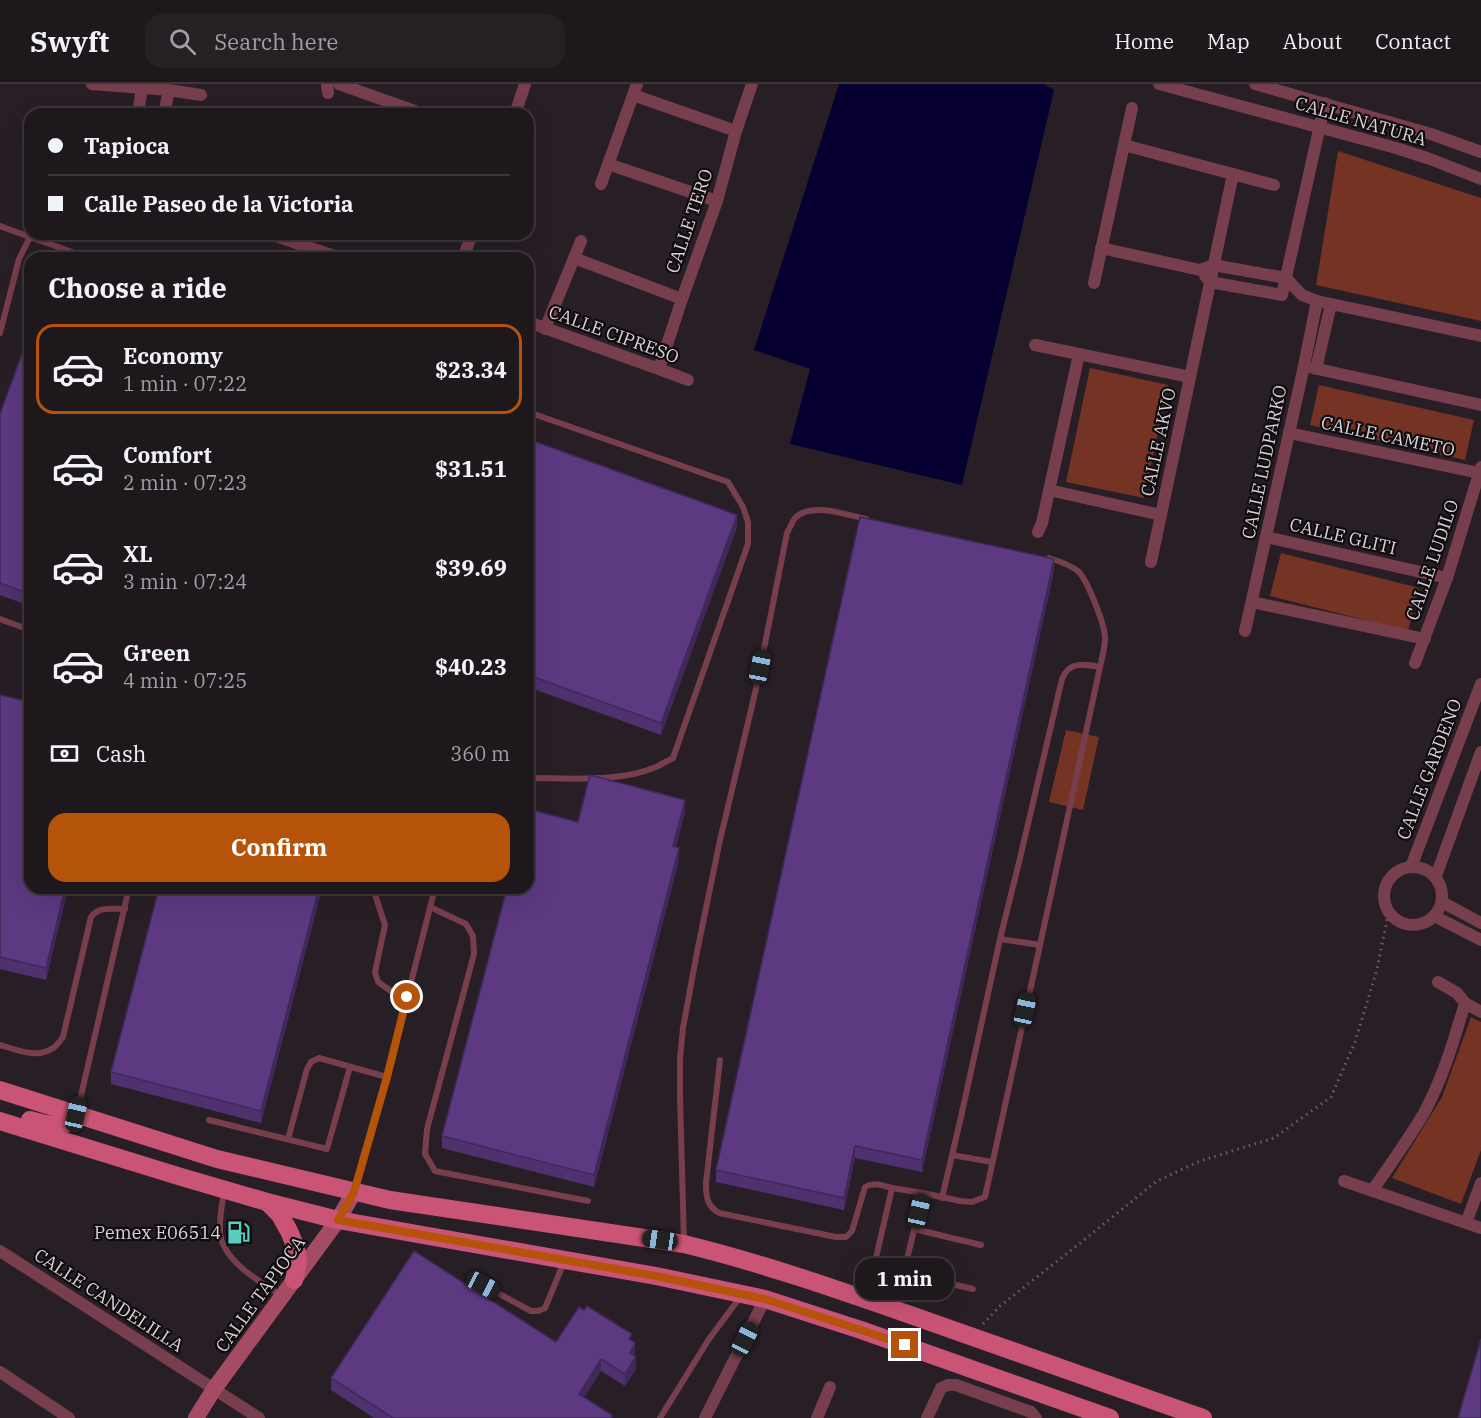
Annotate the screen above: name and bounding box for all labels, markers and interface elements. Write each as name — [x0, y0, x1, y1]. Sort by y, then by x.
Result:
search box — [145, 14, 565, 68]
text: Swyft — [30, 23, 109, 60]
icon: search — [166, 25, 199, 58]
text: Search here — [214, 27, 338, 56]
text: Home — [1114, 27, 1174, 55]
text: Map — [1207, 27, 1250, 55]
text: About — [1283, 27, 1342, 55]
text: Contact — [1375, 27, 1451, 55]
street label: CALLE NATURA — [1293, 91, 1430, 151]
text: Tapioca — [84, 131, 170, 160]
street label: CALLE TERO — [660, 166, 718, 276]
text: Calle Paseo de la Victoria — [84, 189, 354, 218]
text: Choose a ride — [48, 270, 227, 305]
street label: CALLE CIPRESO — [546, 300, 682, 368]
text: Economy — [123, 341, 223, 370]
icon: car — [51, 342, 105, 396]
text: $23.34 — [435, 355, 507, 384]
text: 1 min · 07:22 — [123, 370, 247, 397]
street label: CALLE LUDPARKO — [1236, 383, 1292, 541]
street label: CALLE AKVO — [1135, 386, 1181, 498]
street label: CALLE CAMETO — [1319, 411, 1457, 461]
text: Comfort — [123, 440, 212, 469]
icon: car — [51, 441, 105, 495]
text: $31.51 — [435, 454, 507, 483]
text: 2 min · 07:23 — [123, 469, 247, 496]
street label: CALLE LUDILO — [1401, 497, 1463, 623]
street label: CALLE GLITI — [1287, 513, 1399, 559]
text: XL — [123, 539, 153, 568]
icon: car — [51, 540, 105, 594]
text: $39.69 — [435, 553, 507, 582]
text: 3 min · 07:24 — [123, 568, 247, 595]
text: Green — [123, 638, 190, 667]
icon: car — [51, 639, 105, 693]
car — [748, 648, 772, 686]
text: $40.23 — [435, 652, 507, 681]
text: 4 min · 07:25 — [123, 667, 247, 694]
street label: CALLE GARDENO — [1392, 695, 1466, 843]
icon: cash — [48, 737, 81, 770]
text: Cash — [96, 739, 147, 768]
text: 360 m — [450, 740, 510, 767]
button: Confirm — [48, 813, 510, 882]
route start — [393, 983, 420, 1010]
car — [1012, 991, 1038, 1029]
car — [63, 1094, 89, 1134]
car — [906, 1191, 932, 1231]
fuel station icon: Pemex E06514 — [226, 1219, 252, 1245]
place label: Pemex E06514 — [94, 1221, 221, 1244]
car — [641, 1229, 679, 1251]
street label: CALLE TAPIOCA — [210, 1231, 310, 1357]
street label: CALLE CANDELILLA — [30, 1243, 189, 1357]
callout: 1 min — [856, 1258, 954, 1300]
text: 1 min — [877, 1265, 933, 1292]
car — [463, 1269, 503, 1301]
car — [729, 1319, 761, 1359]
route end — [891, 1331, 918, 1358]

